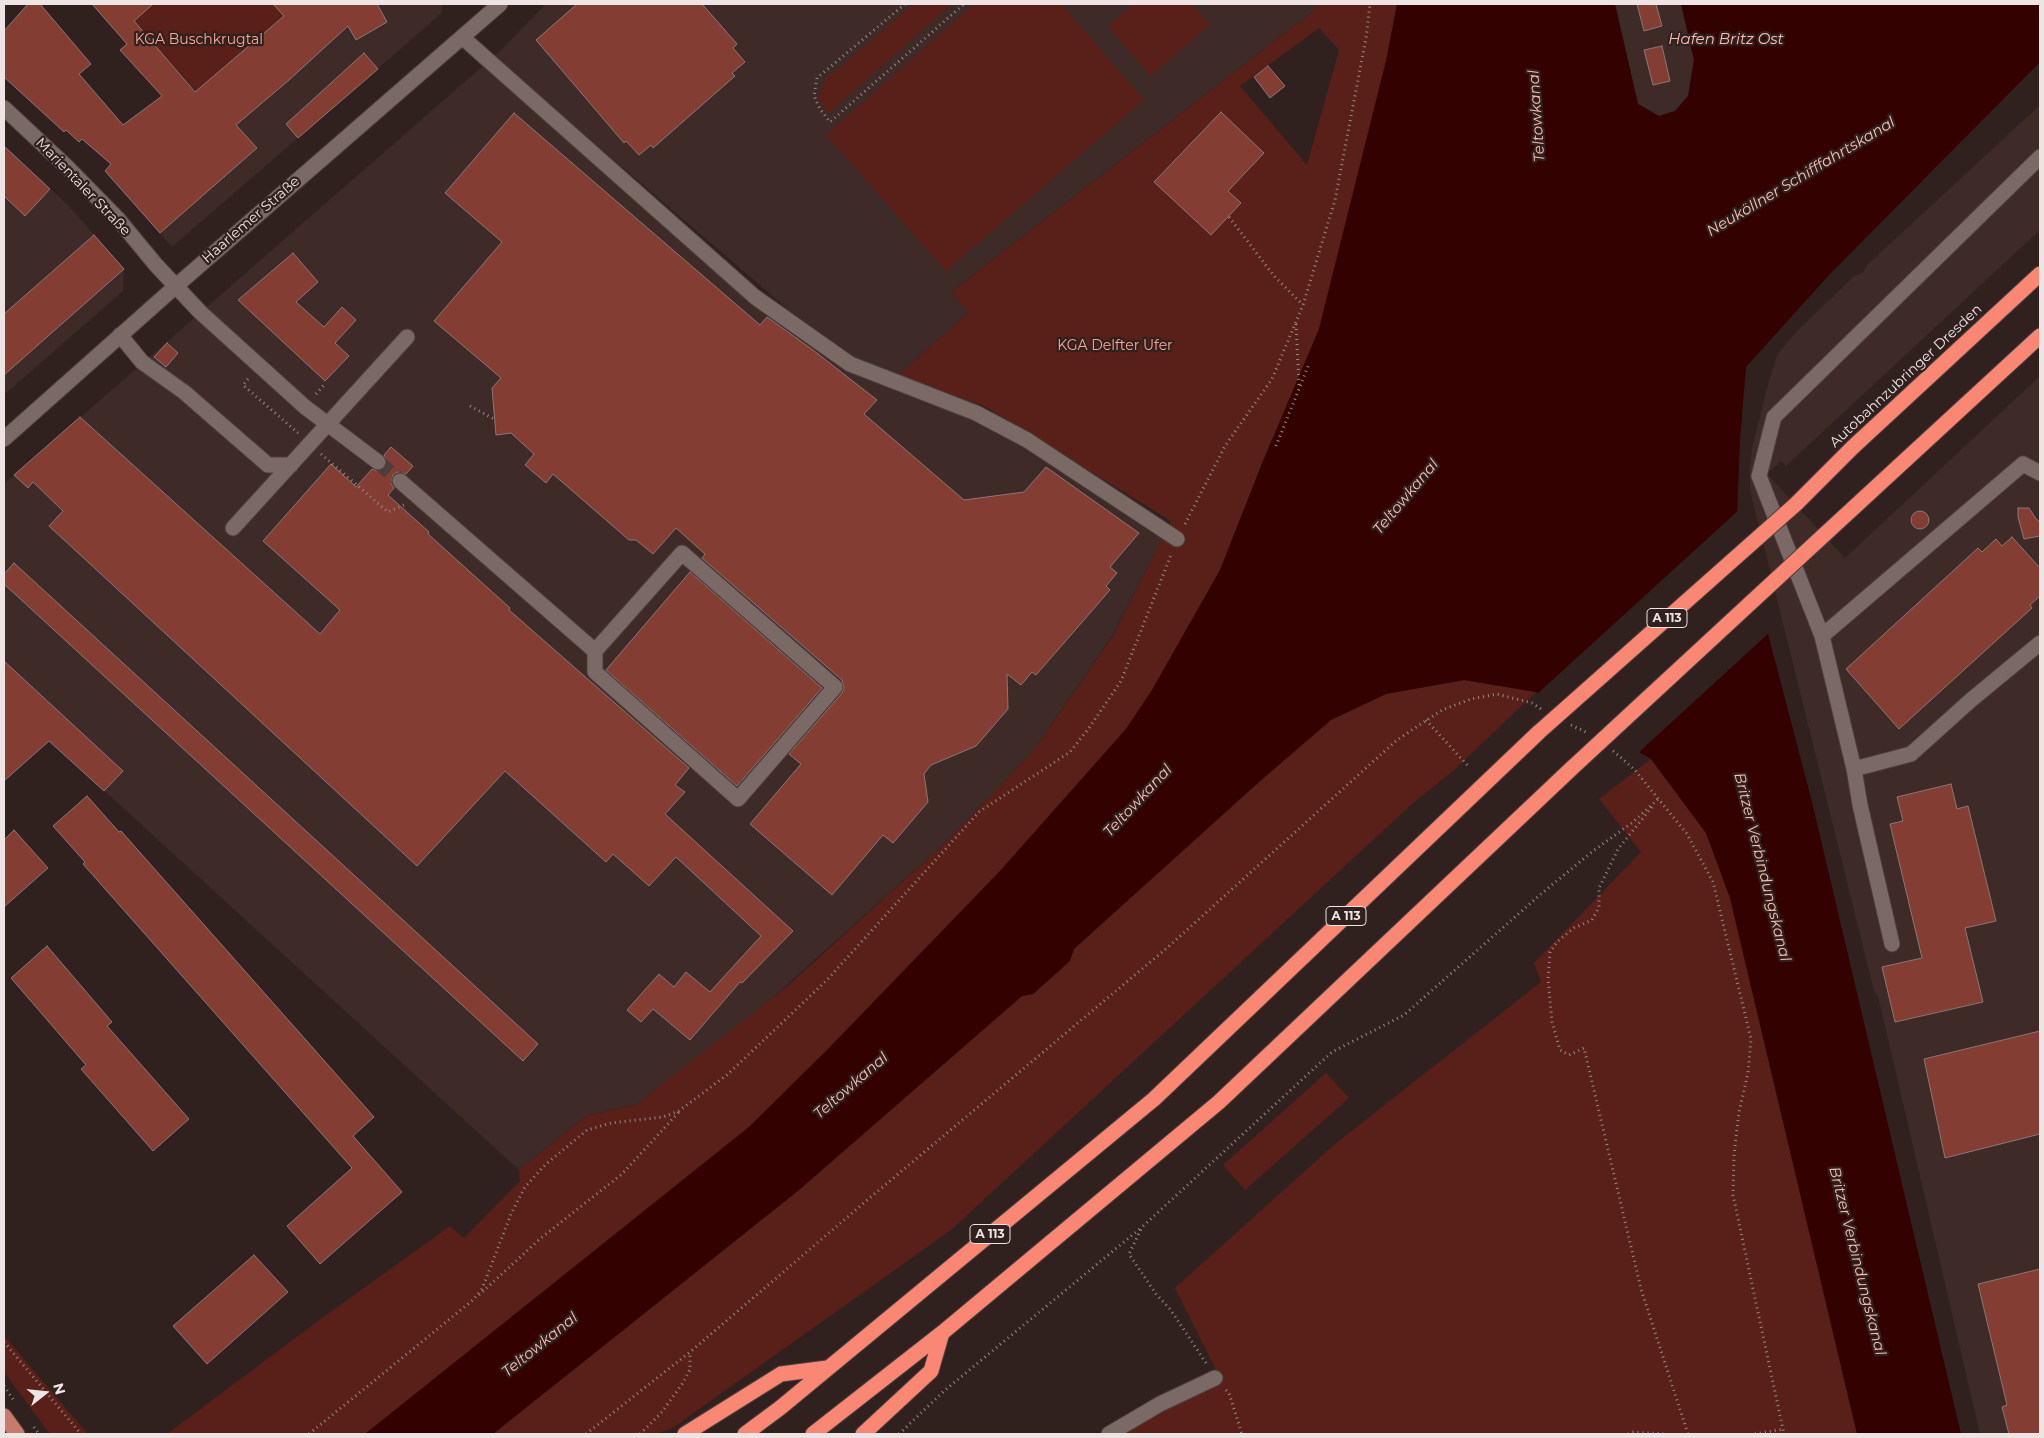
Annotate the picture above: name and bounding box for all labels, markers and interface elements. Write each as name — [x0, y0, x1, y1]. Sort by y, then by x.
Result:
water label: Hafen Britz Ost — [1668, 31, 1784, 49]
park label: KGA Buschkrugtal — [135, 32, 263, 48]
water label: Teltowkanal — [1525, 69, 1549, 163]
water label: Neuköllner Schifffahrtskanal — [1704, 114, 1898, 240]
street label: Marientaler Straße — [32, 135, 134, 239]
street label: Haarlemer Straße — [199, 173, 303, 267]
street label: Autobahnzubringer Dresden — [1826, 301, 1986, 451]
park label: KGA Delfter Ufer — [1057, 338, 1173, 354]
water label: Teltowkanal — [1369, 456, 1443, 538]
road number: A 113 — [1647, 608, 1687, 628]
water label: Teltowkanal — [1100, 761, 1176, 841]
water label: Britzer Verbindungskanal — [1730, 771, 1794, 963]
road number: A 113 — [1326, 906, 1366, 926]
water label: Teltowkanal — [810, 1049, 892, 1123]
water label: Britzer Verbindungskanal — [1825, 1165, 1889, 1357]
road number: A 113 — [970, 1224, 1010, 1244]
water label: Teltowkanal — [499, 1309, 581, 1381]
north arrow — [20, 1368, 70, 1418]
text: N — [49, 1381, 70, 1397]

